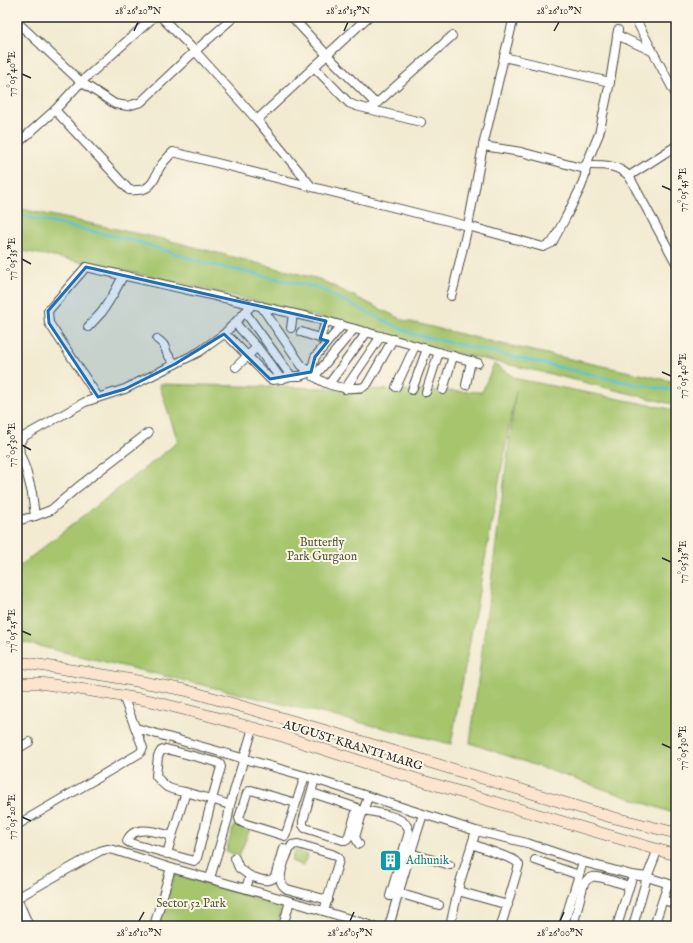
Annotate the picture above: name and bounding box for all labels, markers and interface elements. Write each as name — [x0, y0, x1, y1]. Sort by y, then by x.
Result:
text: 28°26'20"N — [115, 5, 162, 18]
text: 28°26'15"N — [326, 5, 371, 18]
text: 28°26'10"N — [536, 5, 582, 18]
text: 77°05'40"E — [6, 51, 19, 97]
text: 77°05'45"E — [677, 168, 690, 212]
text: 77°05'35"E — [6, 237, 19, 281]
text: 77°05'40"E — [677, 353, 690, 399]
text: 77°05'30"E — [6, 423, 19, 467]
park label: Butterfly Park Gurgaon — [287, 535, 358, 564]
text: 77°05'35"E — [677, 540, 690, 584]
text: 77°05'25"E — [6, 609, 19, 653]
street label: AUGUST KRANTI MARG — [280, 717, 425, 774]
text: 77°05'30"E — [677, 726, 690, 770]
text: 77°05'20"E — [6, 794, 19, 840]
building icon: Adhunik — [377, 847, 403, 873]
place label: Adhunik — [405, 853, 450, 868]
park label: Sector 52 Park — [156, 896, 226, 911]
text: 28°26'10"N — [116, 927, 162, 940]
text: 28°26'05"N — [327, 927, 373, 940]
text: 28°26'00"N — [537, 927, 584, 940]

